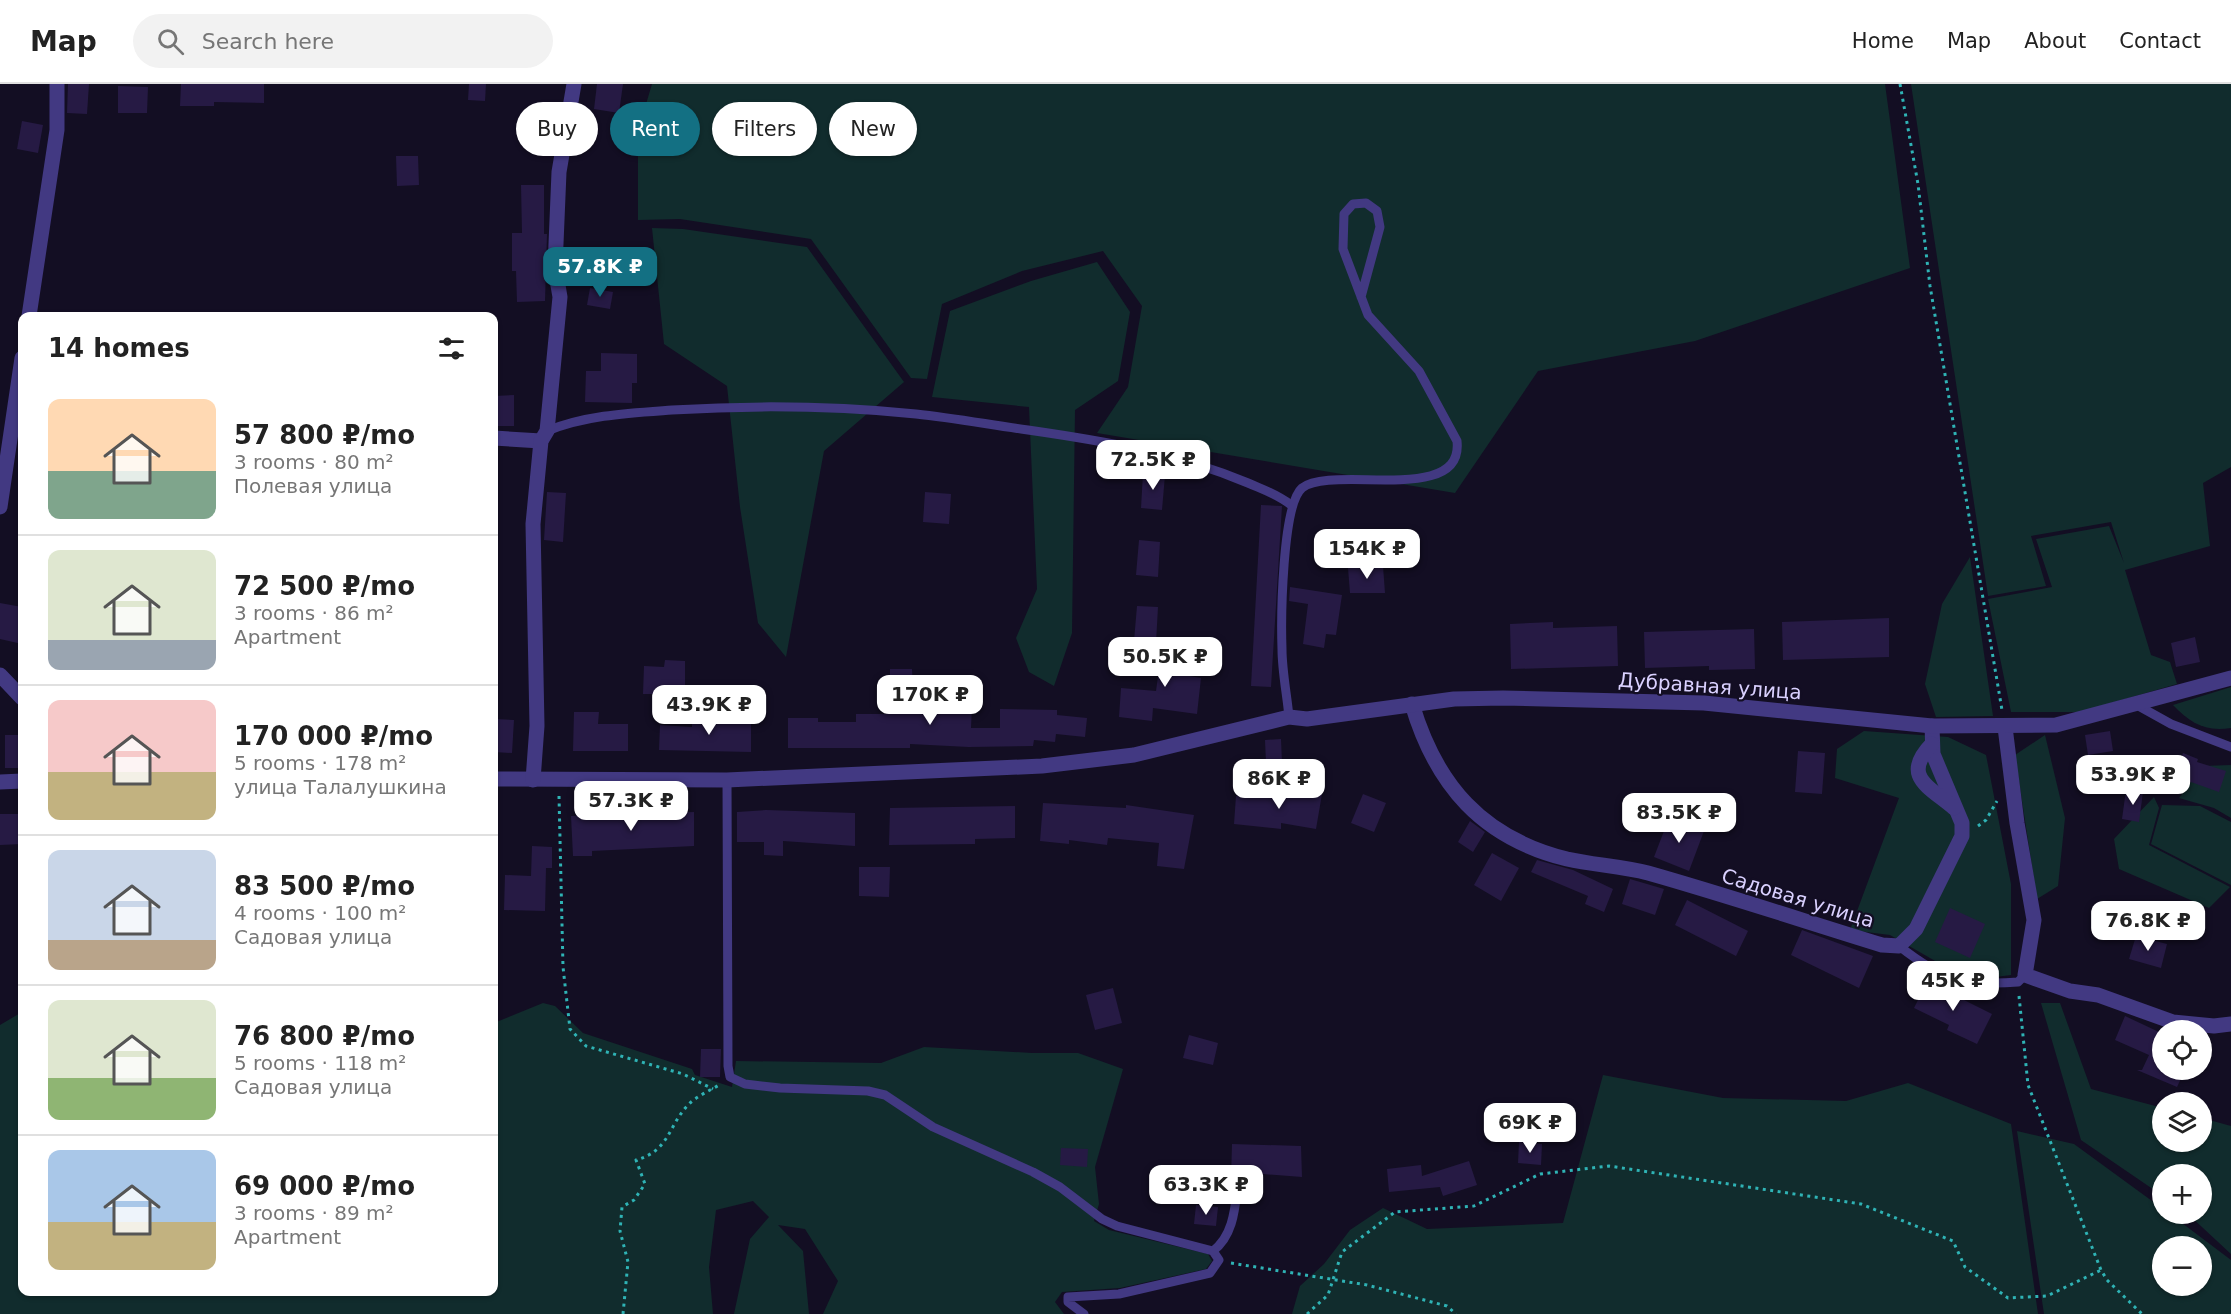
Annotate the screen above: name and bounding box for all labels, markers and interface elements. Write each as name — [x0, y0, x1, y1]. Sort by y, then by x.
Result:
search box — [133, 14, 553, 68]
text: Map — [30, 25, 97, 58]
icon: search — [154, 25, 187, 58]
text: Search here — [202, 29, 334, 54]
text: Home — [1852, 29, 1914, 53]
text: Map — [1947, 29, 1991, 53]
text: About — [2024, 29, 2086, 53]
text: Contact — [2119, 29, 2201, 53]
chip: Buy — [516, 102, 598, 156]
chip: Rent — [610, 102, 700, 156]
chip: Filters — [712, 102, 817, 156]
chip: New — [829, 102, 917, 156]
pin: 57.8K ₽ — [545, 247, 655, 298]
text: 57.8K ₽ — [557, 254, 643, 278]
icon: filters — [435, 332, 468, 365]
text: 14 homes — [48, 333, 190, 363]
text: 57 800 ₽/mo — [234, 420, 415, 450]
icon: home — [96, 423, 168, 495]
pin: 72.5K ₽ — [1098, 440, 1208, 491]
text: 72.5K ₽ — [1110, 447, 1196, 471]
text: 3 rooms · 80 m² — [234, 450, 394, 474]
text: Полевая улица — [234, 474, 392, 498]
pin: 154K ₽ — [1318, 529, 1416, 580]
text: 154K ₽ — [1328, 536, 1406, 560]
text: 72 500 ₽/mo — [234, 571, 415, 601]
icon: home — [96, 574, 168, 646]
text: 3 rooms · 86 m² — [234, 601, 394, 625]
text: Apartment — [234, 625, 341, 649]
pin: 50.5K ₽ — [1110, 637, 1220, 688]
text: 50.5K ₽ — [1122, 644, 1208, 668]
street label: Дубравная улица — [1618, 668, 1802, 704]
pin: 170K ₽ — [881, 675, 979, 726]
text: 170K ₽ — [891, 682, 969, 706]
pin: 43.9K ₽ — [654, 685, 764, 736]
text: 43.9K ₽ — [666, 692, 752, 716]
text: 170 000 ₽/mo — [234, 721, 433, 751]
icon: home — [96, 724, 168, 796]
text: 5 rooms · 178 m² — [234, 751, 406, 775]
pin: 53.9K ₽ — [2078, 755, 2188, 806]
pin: 86K ₽ — [1237, 759, 1321, 810]
text: 53.9K ₽ — [2090, 762, 2176, 786]
text: 86K ₽ — [1247, 766, 1311, 790]
text: улица Талалушкина — [234, 775, 447, 799]
pin: 57.3K ₽ — [576, 781, 686, 832]
text: 57.3K ₽ — [588, 788, 674, 812]
pin: 83.5K ₽ — [1624, 793, 1734, 844]
text: 83.5K ₽ — [1636, 800, 1722, 824]
street label: Садовая улица — [1719, 863, 1877, 933]
text: 83 500 ₽/mo — [234, 871, 415, 901]
icon: home — [96, 874, 168, 946]
text: 4 rooms · 100 m² — [234, 901, 406, 925]
pin: 76.8K ₽ — [2093, 901, 2203, 952]
text: 76.8K ₽ — [2105, 908, 2191, 932]
text: Садовая улица — [234, 925, 392, 949]
pin: 45K ₽ — [1911, 961, 1995, 1012]
text: 45K ₽ — [1921, 968, 1985, 992]
map controls — [2152, 1020, 2212, 1296]
button: locate — [2152, 1020, 2212, 1080]
text: 76 800 ₽/mo — [234, 1021, 415, 1051]
icon: home — [96, 1024, 168, 1096]
text: 5 rooms · 118 m² — [234, 1051, 406, 1075]
text: Садовая улица — [234, 1075, 392, 1099]
button: layers — [2152, 1092, 2212, 1152]
pin: 69K ₽ — [1488, 1103, 1572, 1154]
text: 69K ₽ — [1498, 1110, 1562, 1134]
button: + — [2152, 1164, 2212, 1224]
pin: 63.3K ₽ — [1151, 1165, 1261, 1216]
text: 69 000 ₽/mo — [234, 1171, 415, 1201]
text: 63.3K ₽ — [1163, 1172, 1249, 1196]
icon: home — [96, 1174, 168, 1246]
text: 3 rooms · 89 m² — [234, 1201, 394, 1225]
text: Apartment — [234, 1225, 341, 1249]
button: − — [2152, 1236, 2212, 1296]

